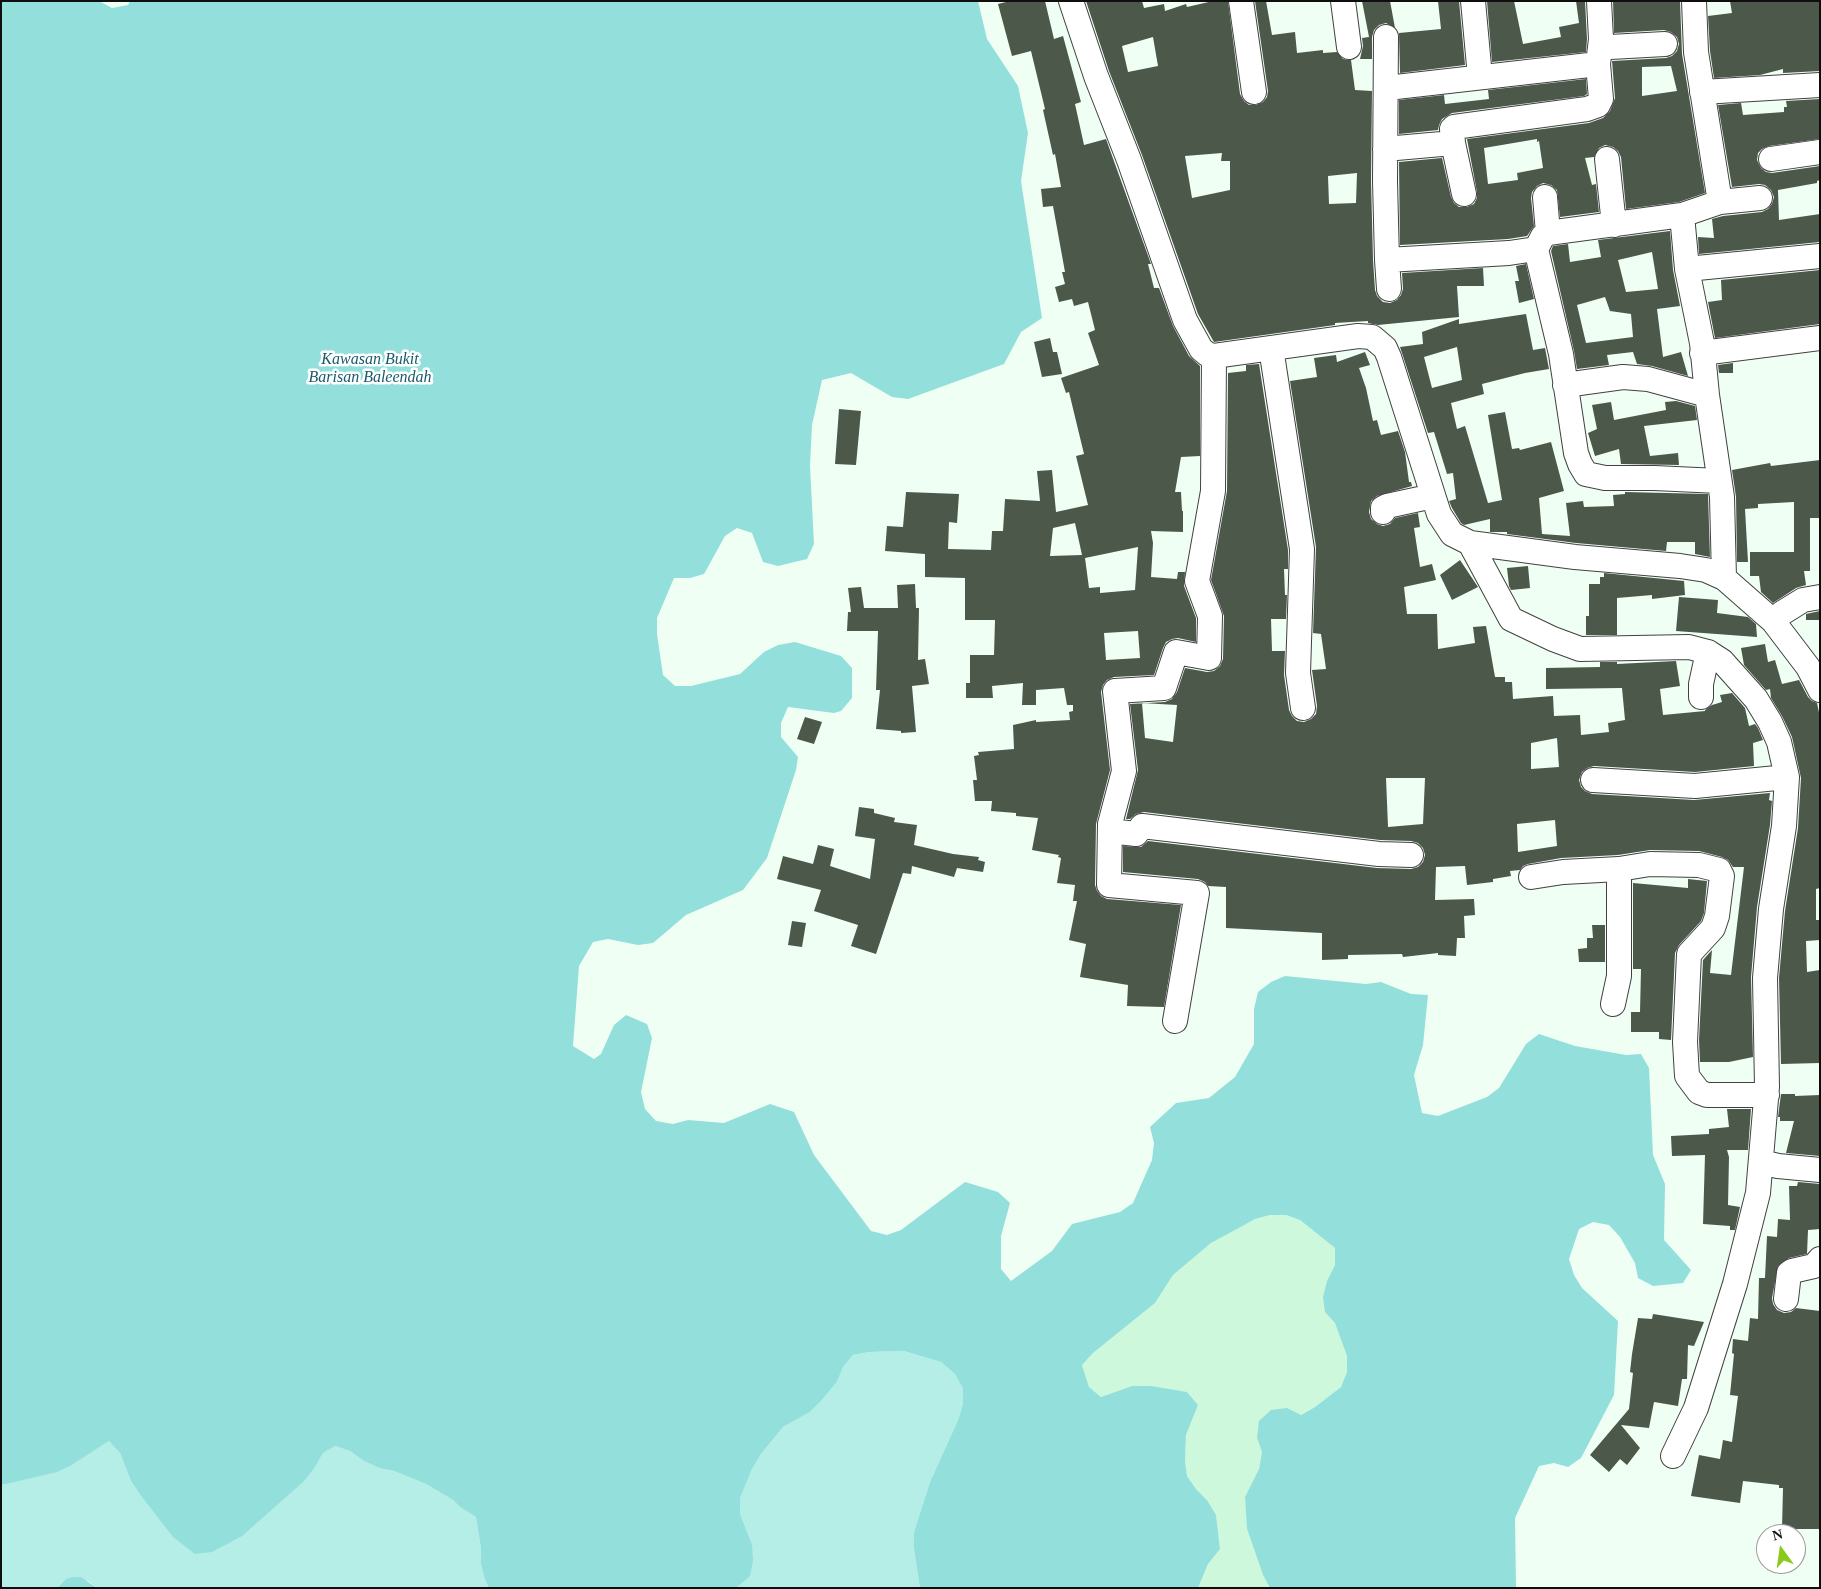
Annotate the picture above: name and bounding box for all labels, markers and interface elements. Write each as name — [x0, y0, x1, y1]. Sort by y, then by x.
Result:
park label: Kawasan Bukit Barisan Baleendah — [308, 350, 432, 388]
north arrow — [1756, 1524, 1806, 1574]
text: N — [1771, 1526, 1784, 1543]

